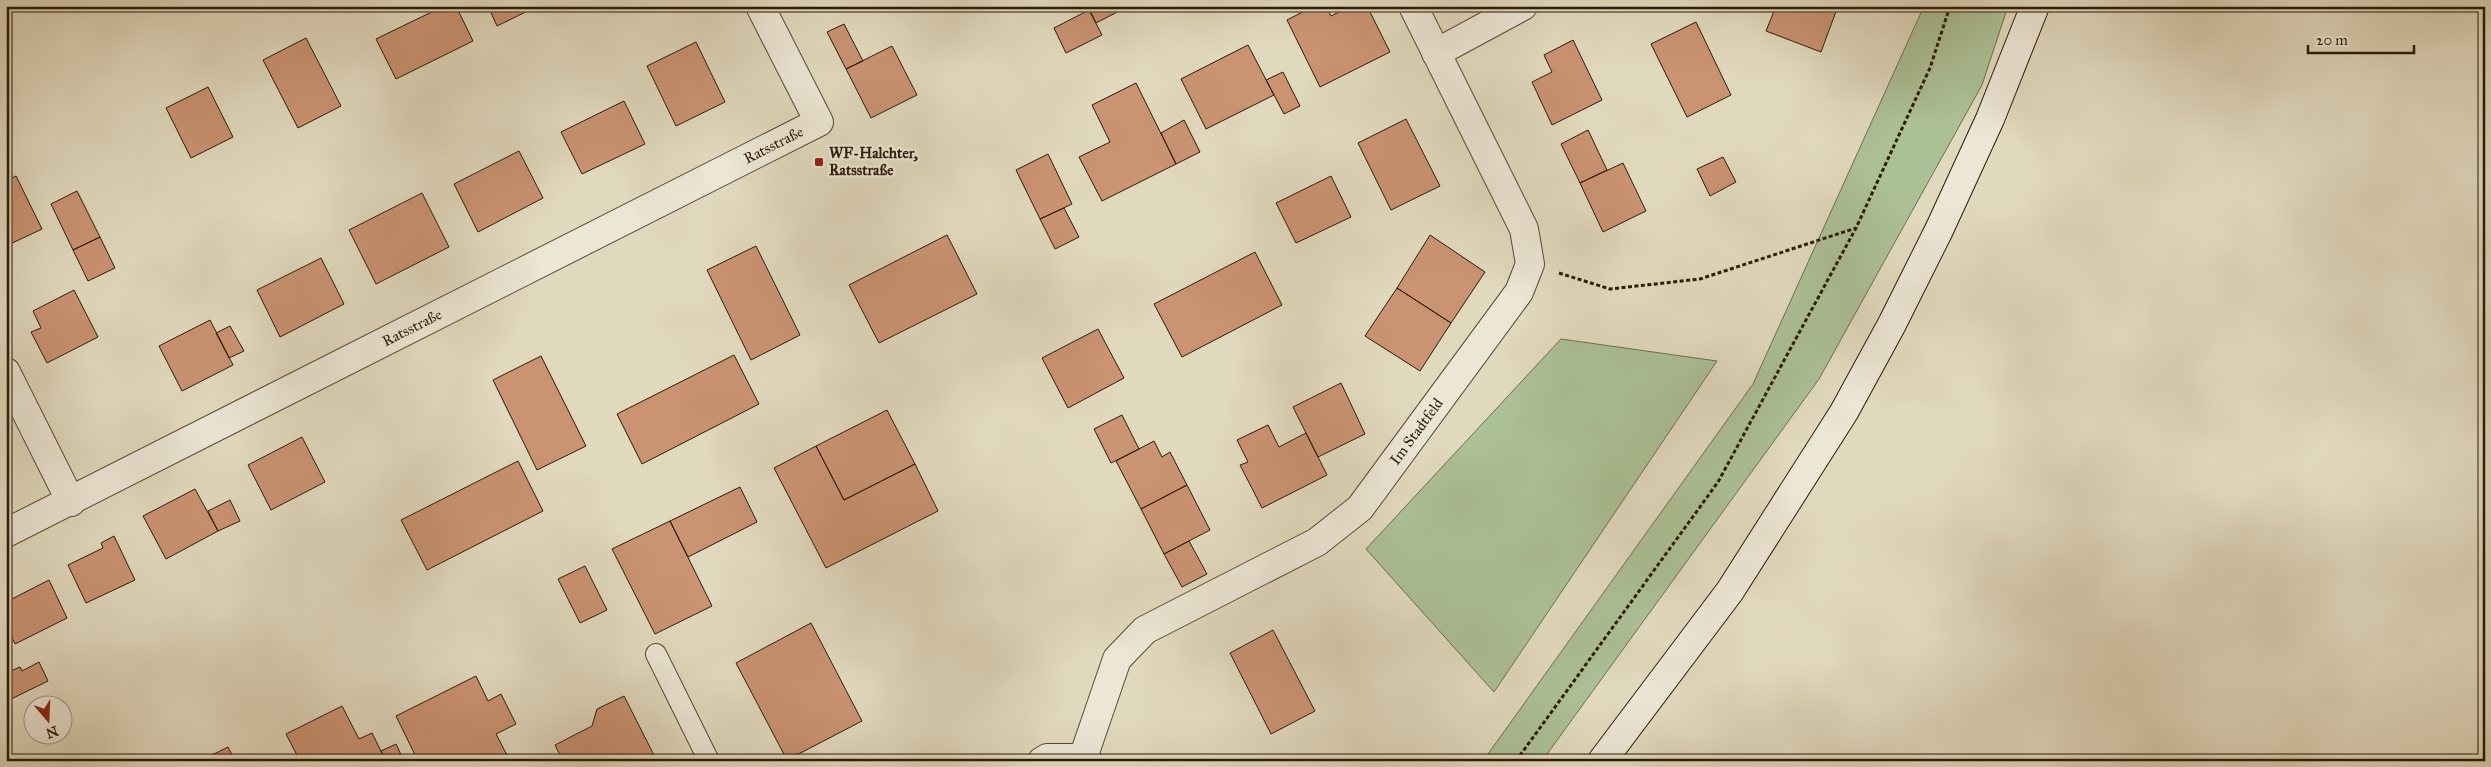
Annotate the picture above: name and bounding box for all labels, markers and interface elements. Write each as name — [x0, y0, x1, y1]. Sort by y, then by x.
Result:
scale bar — [2308, 22, 2415, 54]
text: 20 m — [2316, 31, 2348, 49]
street label: Ratsstraße — [741, 122, 806, 168]
place label: WF-Halchter, Ratsstraße — [829, 144, 918, 179]
marker: WF-Halchter, Ratsstraße — [813, 156, 825, 168]
street label: Ratsstraße — [379, 305, 445, 350]
street label: Im Stadtfeld — [1386, 394, 1447, 468]
north arrow — [22, 694, 72, 744]
text: N — [44, 722, 60, 742]

